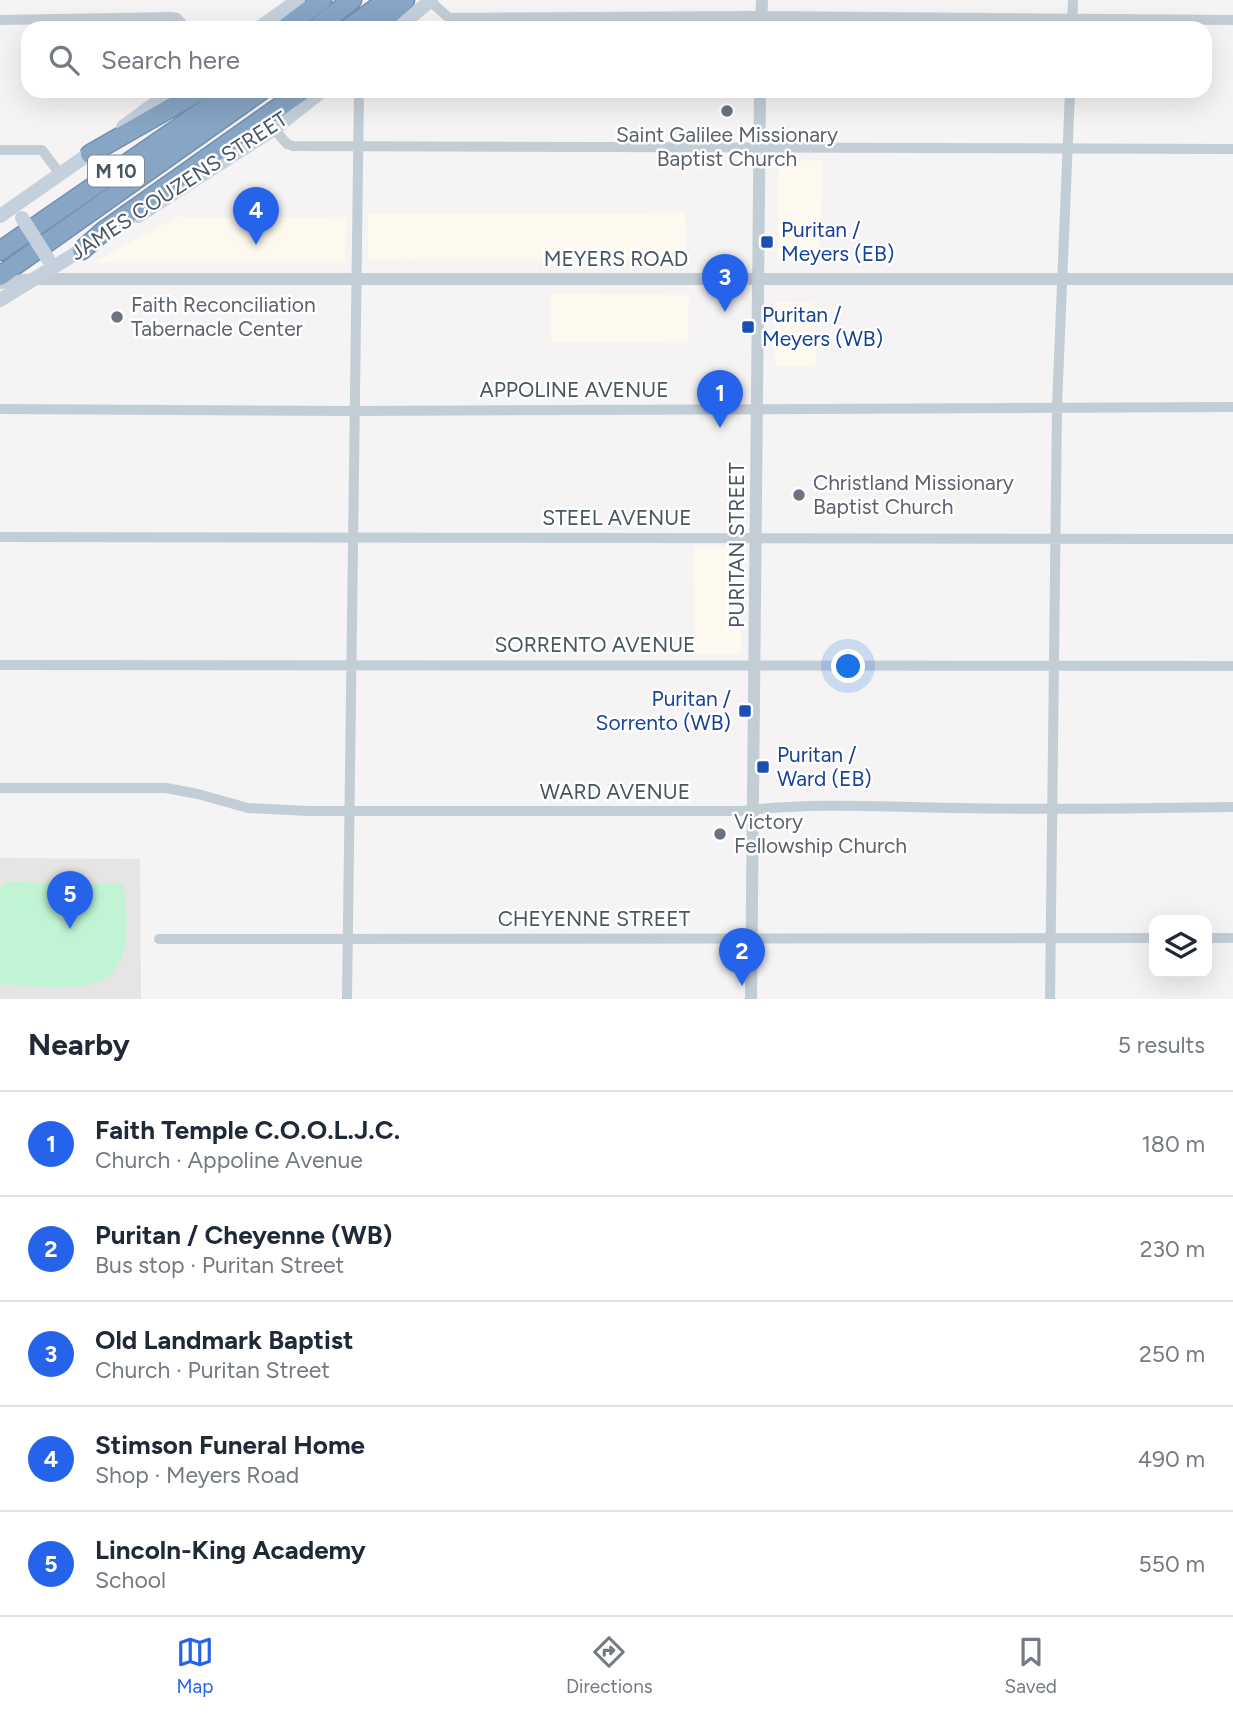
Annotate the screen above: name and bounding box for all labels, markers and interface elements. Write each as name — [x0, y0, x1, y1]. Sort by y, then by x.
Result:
search box — [21, 21, 1212, 98]
icon: search — [45, 41, 83, 79]
text: Search here — [101, 44, 240, 76]
marker: Saint Galilee Missionary Baptist Church — [719, 103, 735, 119]
street label: JAMES COUZENS STREET — [65, 106, 292, 265]
place label: Saint Galilee Missionary Baptist Church — [616, 122, 838, 171]
road number: M 10 — [88, 155, 144, 186]
pin: 4 — [233, 187, 279, 245]
place label: Puritan / Meyers (EB) — [781, 217, 894, 266]
marker: Puritan / Meyers (EB) — [759, 234, 775, 250]
street label: MEYERS ROAD — [544, 246, 688, 271]
pin: 3 — [702, 254, 748, 312]
place label: Faith Reconciliation Tabernacle Center — [131, 292, 316, 341]
place label: Puritan / Meyers (WB) — [762, 302, 883, 351]
marker: Faith Reconciliation Tabernacle Center — [109, 309, 125, 325]
marker: Puritan / Meyers (WB) — [740, 319, 756, 335]
pin: 1 — [697, 370, 743, 428]
street label: APPOLINE AVENUE — [479, 377, 669, 402]
street label: PURITAN STREET — [724, 462, 749, 628]
place label: Christland Missionary Baptist Church — [813, 470, 1014, 519]
marker: Christland Missionary Baptist Church — [791, 487, 807, 503]
street label: STEEL AVENUE — [542, 505, 692, 530]
street label: SORRENTO AVENUE — [494, 632, 696, 657]
your location — [831, 649, 865, 683]
place label: Puritan / Sorrento (WB) — [596, 686, 731, 735]
marker: Puritan / Sorrento (WB) — [737, 703, 753, 719]
place label: Puritan / Ward (EB) — [777, 742, 872, 791]
marker: Puritan / Ward (EB) — [755, 759, 771, 775]
street label: WARD AVENUE — [540, 779, 690, 804]
place label: Victory Fellowship Church — [734, 809, 907, 858]
marker: Victory Fellowship Church — [712, 826, 728, 842]
pin: 5 — [47, 871, 93, 929]
street label: CHEYENNE STREET — [498, 906, 691, 931]
map controls — [1149, 915, 1212, 978]
button: layers — [1149, 915, 1212, 978]
pin: 2 — [719, 928, 765, 986]
text: Nearby — [28, 1026, 130, 1063]
text: 5 results — [1118, 1031, 1205, 1059]
text: Faith Temple C.O.O.L.J.C. — [95, 1114, 400, 1146]
text: 1 — [46, 1130, 56, 1158]
text: 180 m — [1141, 1130, 1205, 1158]
text: Church · Appoline Avenue — [95, 1146, 363, 1174]
text: Puritan / Cheyenne (WB) — [95, 1219, 393, 1251]
text: 2 — [44, 1235, 58, 1263]
text: 230 m — [1140, 1235, 1205, 1263]
text: Bus stop · Puritan Street — [95, 1251, 344, 1279]
text: Old Landmark Baptist — [95, 1324, 353, 1356]
text: 3 — [45, 1340, 57, 1368]
text: 250 m — [1139, 1340, 1205, 1368]
text: Church · Puritan Street — [95, 1356, 330, 1384]
text: Stimson Funeral Home — [95, 1429, 365, 1461]
text: 4 — [44, 1445, 58, 1473]
text: 490 m — [1138, 1445, 1205, 1473]
text: Shop · Meyers Road — [95, 1461, 299, 1489]
text: Lincoln-King Academy — [95, 1534, 366, 1566]
text: 5 — [44, 1550, 58, 1578]
text: 550 m — [1139, 1550, 1205, 1578]
text: School — [95, 1566, 166, 1594]
tab: Map — [176, 1633, 214, 1698]
tab: Directions — [566, 1633, 653, 1698]
tab: Saved — [1005, 1633, 1057, 1698]

